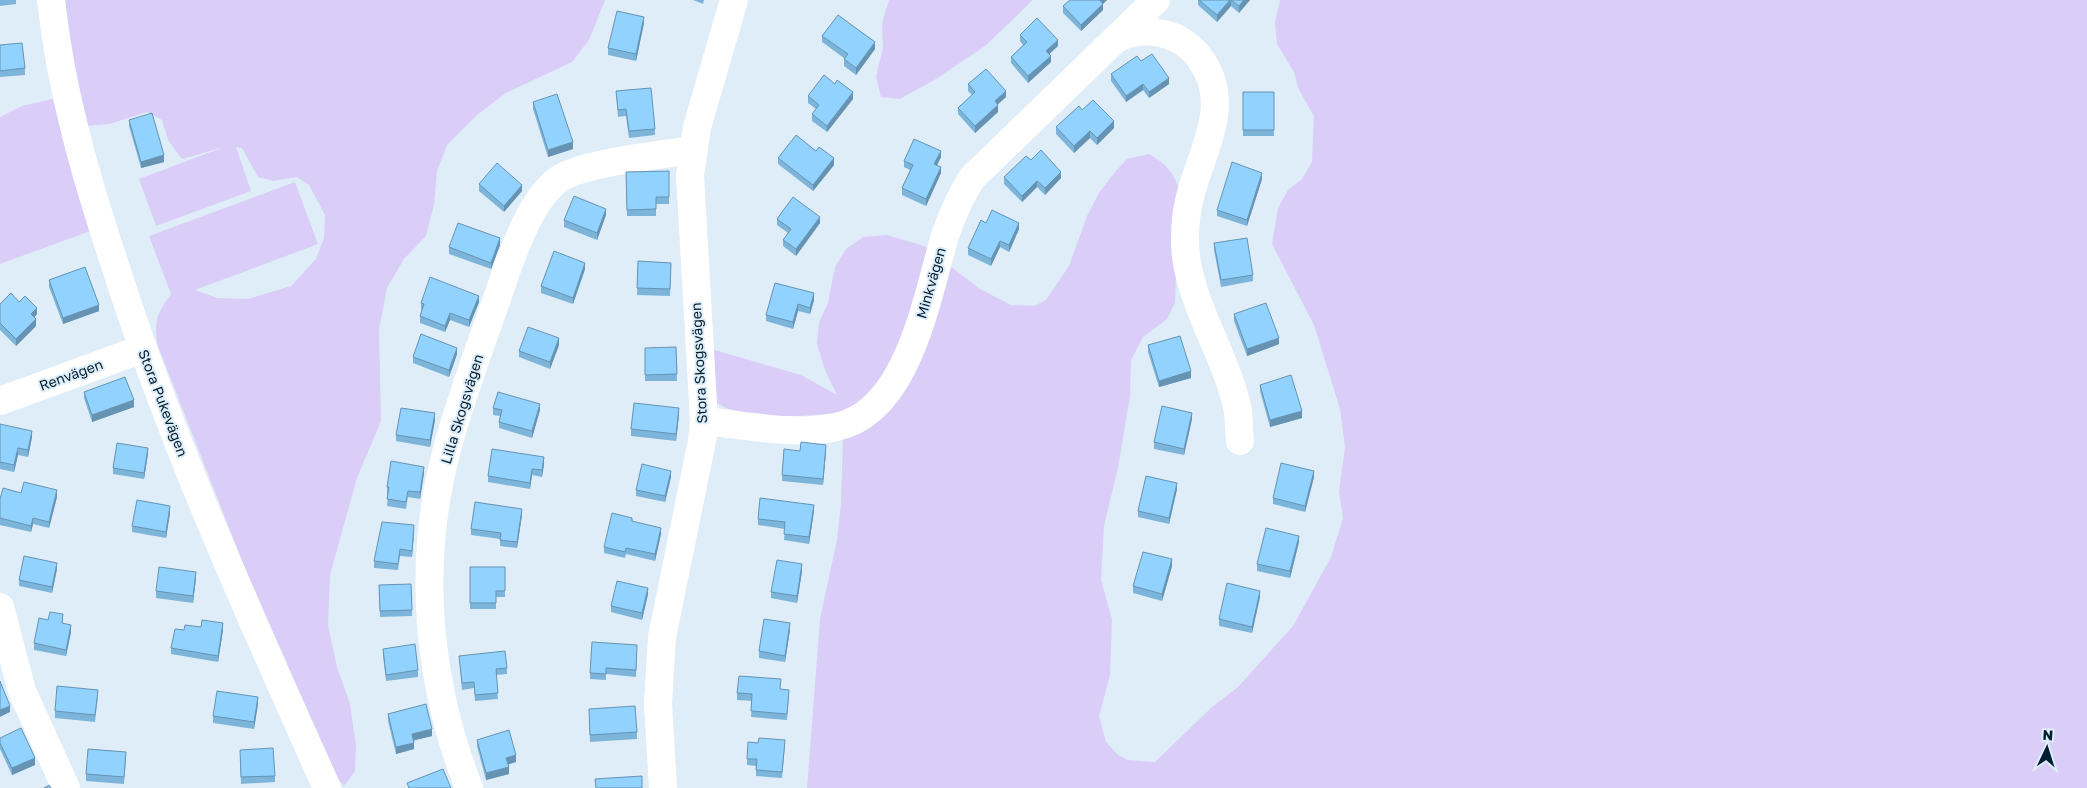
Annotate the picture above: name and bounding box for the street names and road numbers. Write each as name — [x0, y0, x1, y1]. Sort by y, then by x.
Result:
street label: Minkvägen — [912, 245, 949, 320]
street label: Stora Skogsvägen — [687, 302, 710, 424]
street label: Stora Pukevägen — [135, 347, 192, 459]
street label: Lilla Skogsvägen — [437, 352, 486, 466]
street label: Renvägen — [37, 355, 105, 394]

